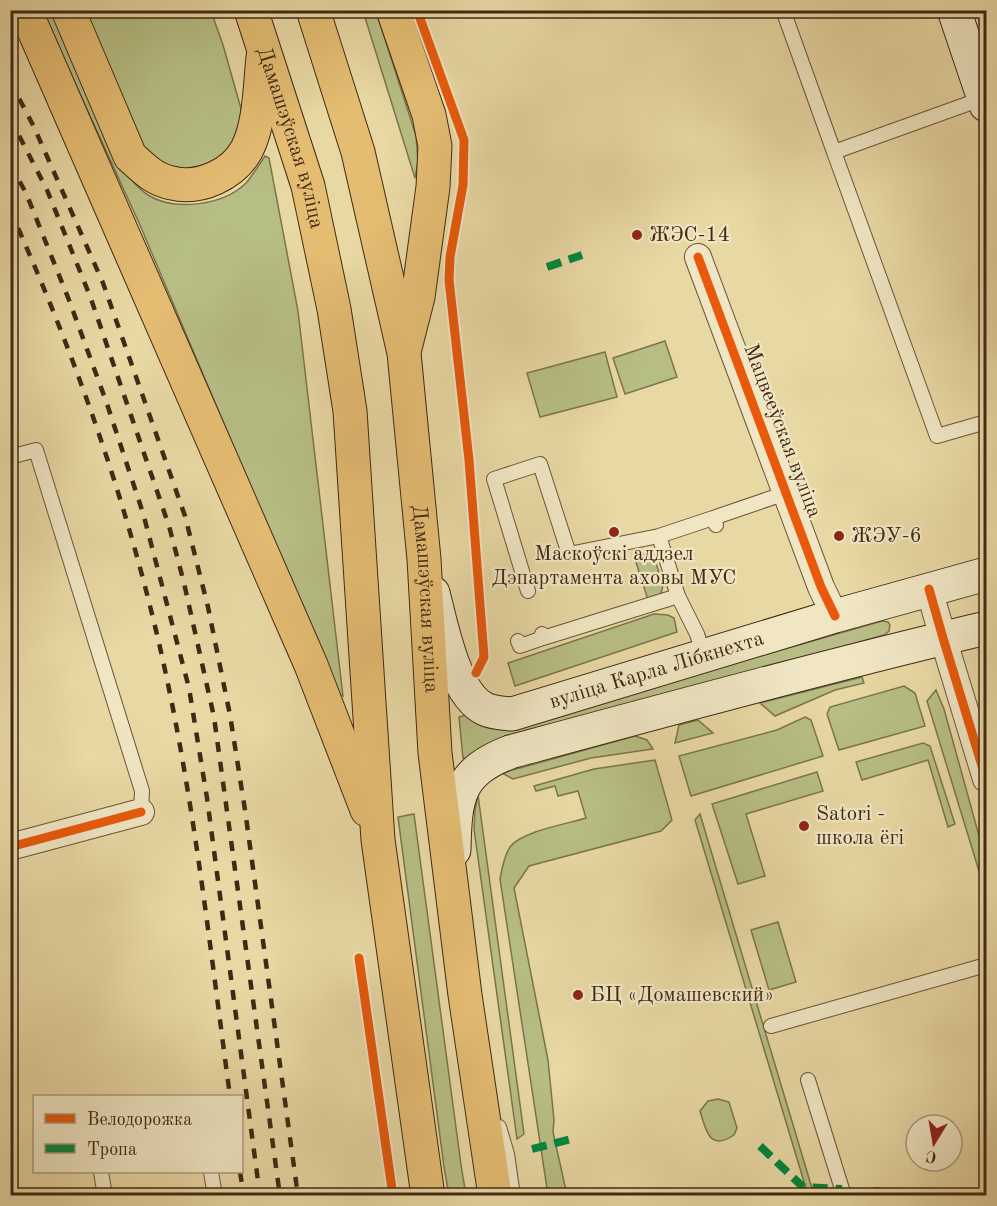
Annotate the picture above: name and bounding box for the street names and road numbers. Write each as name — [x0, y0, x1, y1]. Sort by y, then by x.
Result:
street label: Дамашэўская вуліца — [253, 45, 327, 231]
street label: Мацвееўская вуліца — [739, 341, 825, 521]
street label: Дамашэўская вуліца — [408, 504, 442, 694]
street label: вуліца Карла Лібкнехта — [547, 628, 766, 713]

